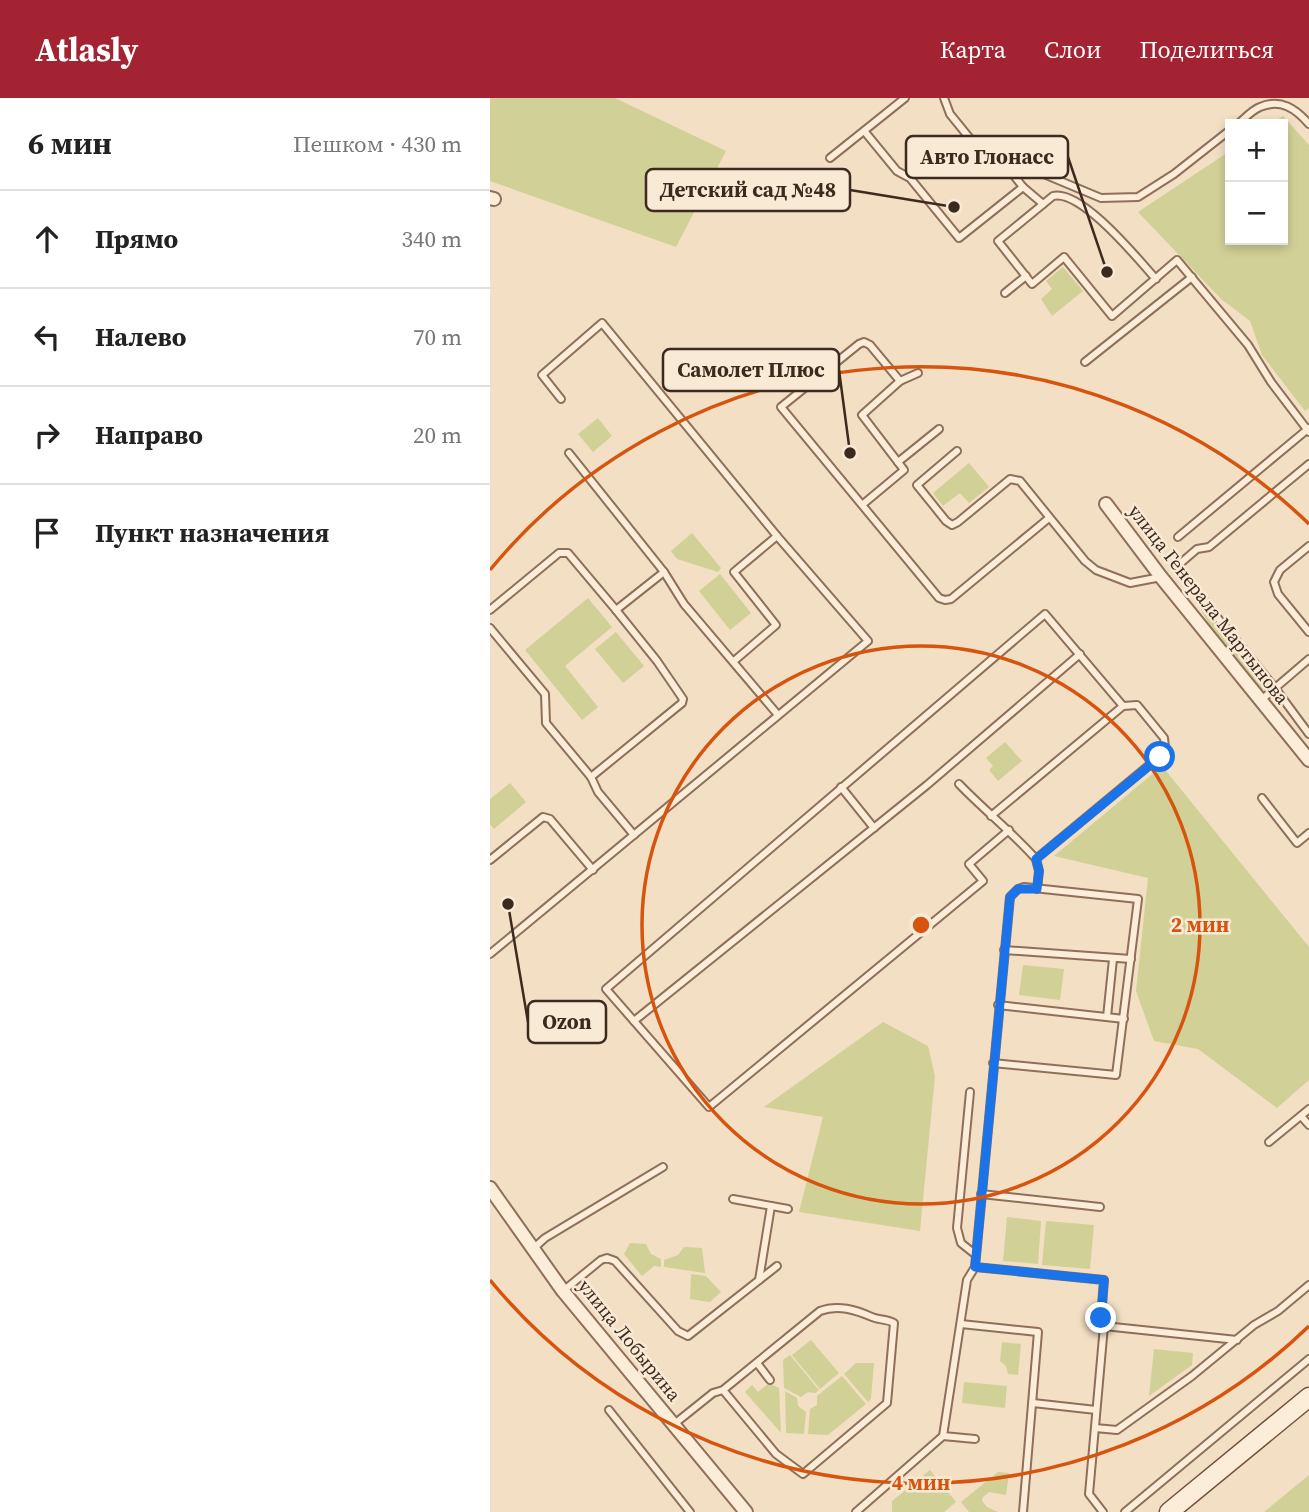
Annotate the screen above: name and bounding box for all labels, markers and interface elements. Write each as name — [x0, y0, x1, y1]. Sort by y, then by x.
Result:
text: Atlasly — [35, 27, 138, 72]
text: Карта — [940, 33, 1006, 66]
text: Слои — [1044, 33, 1101, 66]
text: Поделиться — [1139, 33, 1274, 66]
map controls — [1225, 119, 1288, 245]
button: + — [1225, 119, 1288, 182]
text: 6 мин — [28, 123, 112, 164]
text: Пешком · 430 m — [293, 128, 462, 160]
callout: Авто Глонасс — [906, 136, 1068, 178]
text: Авто Глонасс — [920, 142, 1054, 171]
callout: Детский сад №48 — [646, 169, 850, 211]
text: Детский сад №48 — [660, 175, 836, 204]
button: − — [1225, 182, 1288, 245]
icon: ahead — [28, 220, 66, 258]
text: Прямо — [95, 221, 178, 257]
text: 340 m — [401, 223, 462, 255]
icon: left — [28, 318, 66, 356]
text: Налево — [95, 319, 186, 355]
text: 70 m — [413, 321, 462, 353]
callout: Самолет Плюс — [663, 349, 839, 391]
text: Самолет Плюс — [677, 355, 825, 384]
icon: right — [28, 416, 66, 454]
text: Направо — [95, 417, 203, 453]
text: 20 m — [413, 419, 462, 451]
street label: улица Генерала Мартынова — [1123, 499, 1296, 710]
icon: arrive — [28, 514, 66, 552]
text: Пункт назначения — [95, 515, 329, 551]
route start — [1144, 741, 1175, 772]
text: 2 мин — [1171, 910, 1229, 939]
centre of rings — [909, 913, 933, 937]
callout: Ozon — [528, 1001, 606, 1043]
text: Ozon — [542, 1007, 592, 1036]
street label: улица Лобырина — [573, 1273, 688, 1407]
route end — [1085, 1302, 1116, 1333]
text: 4 мин — [892, 1468, 950, 1497]

